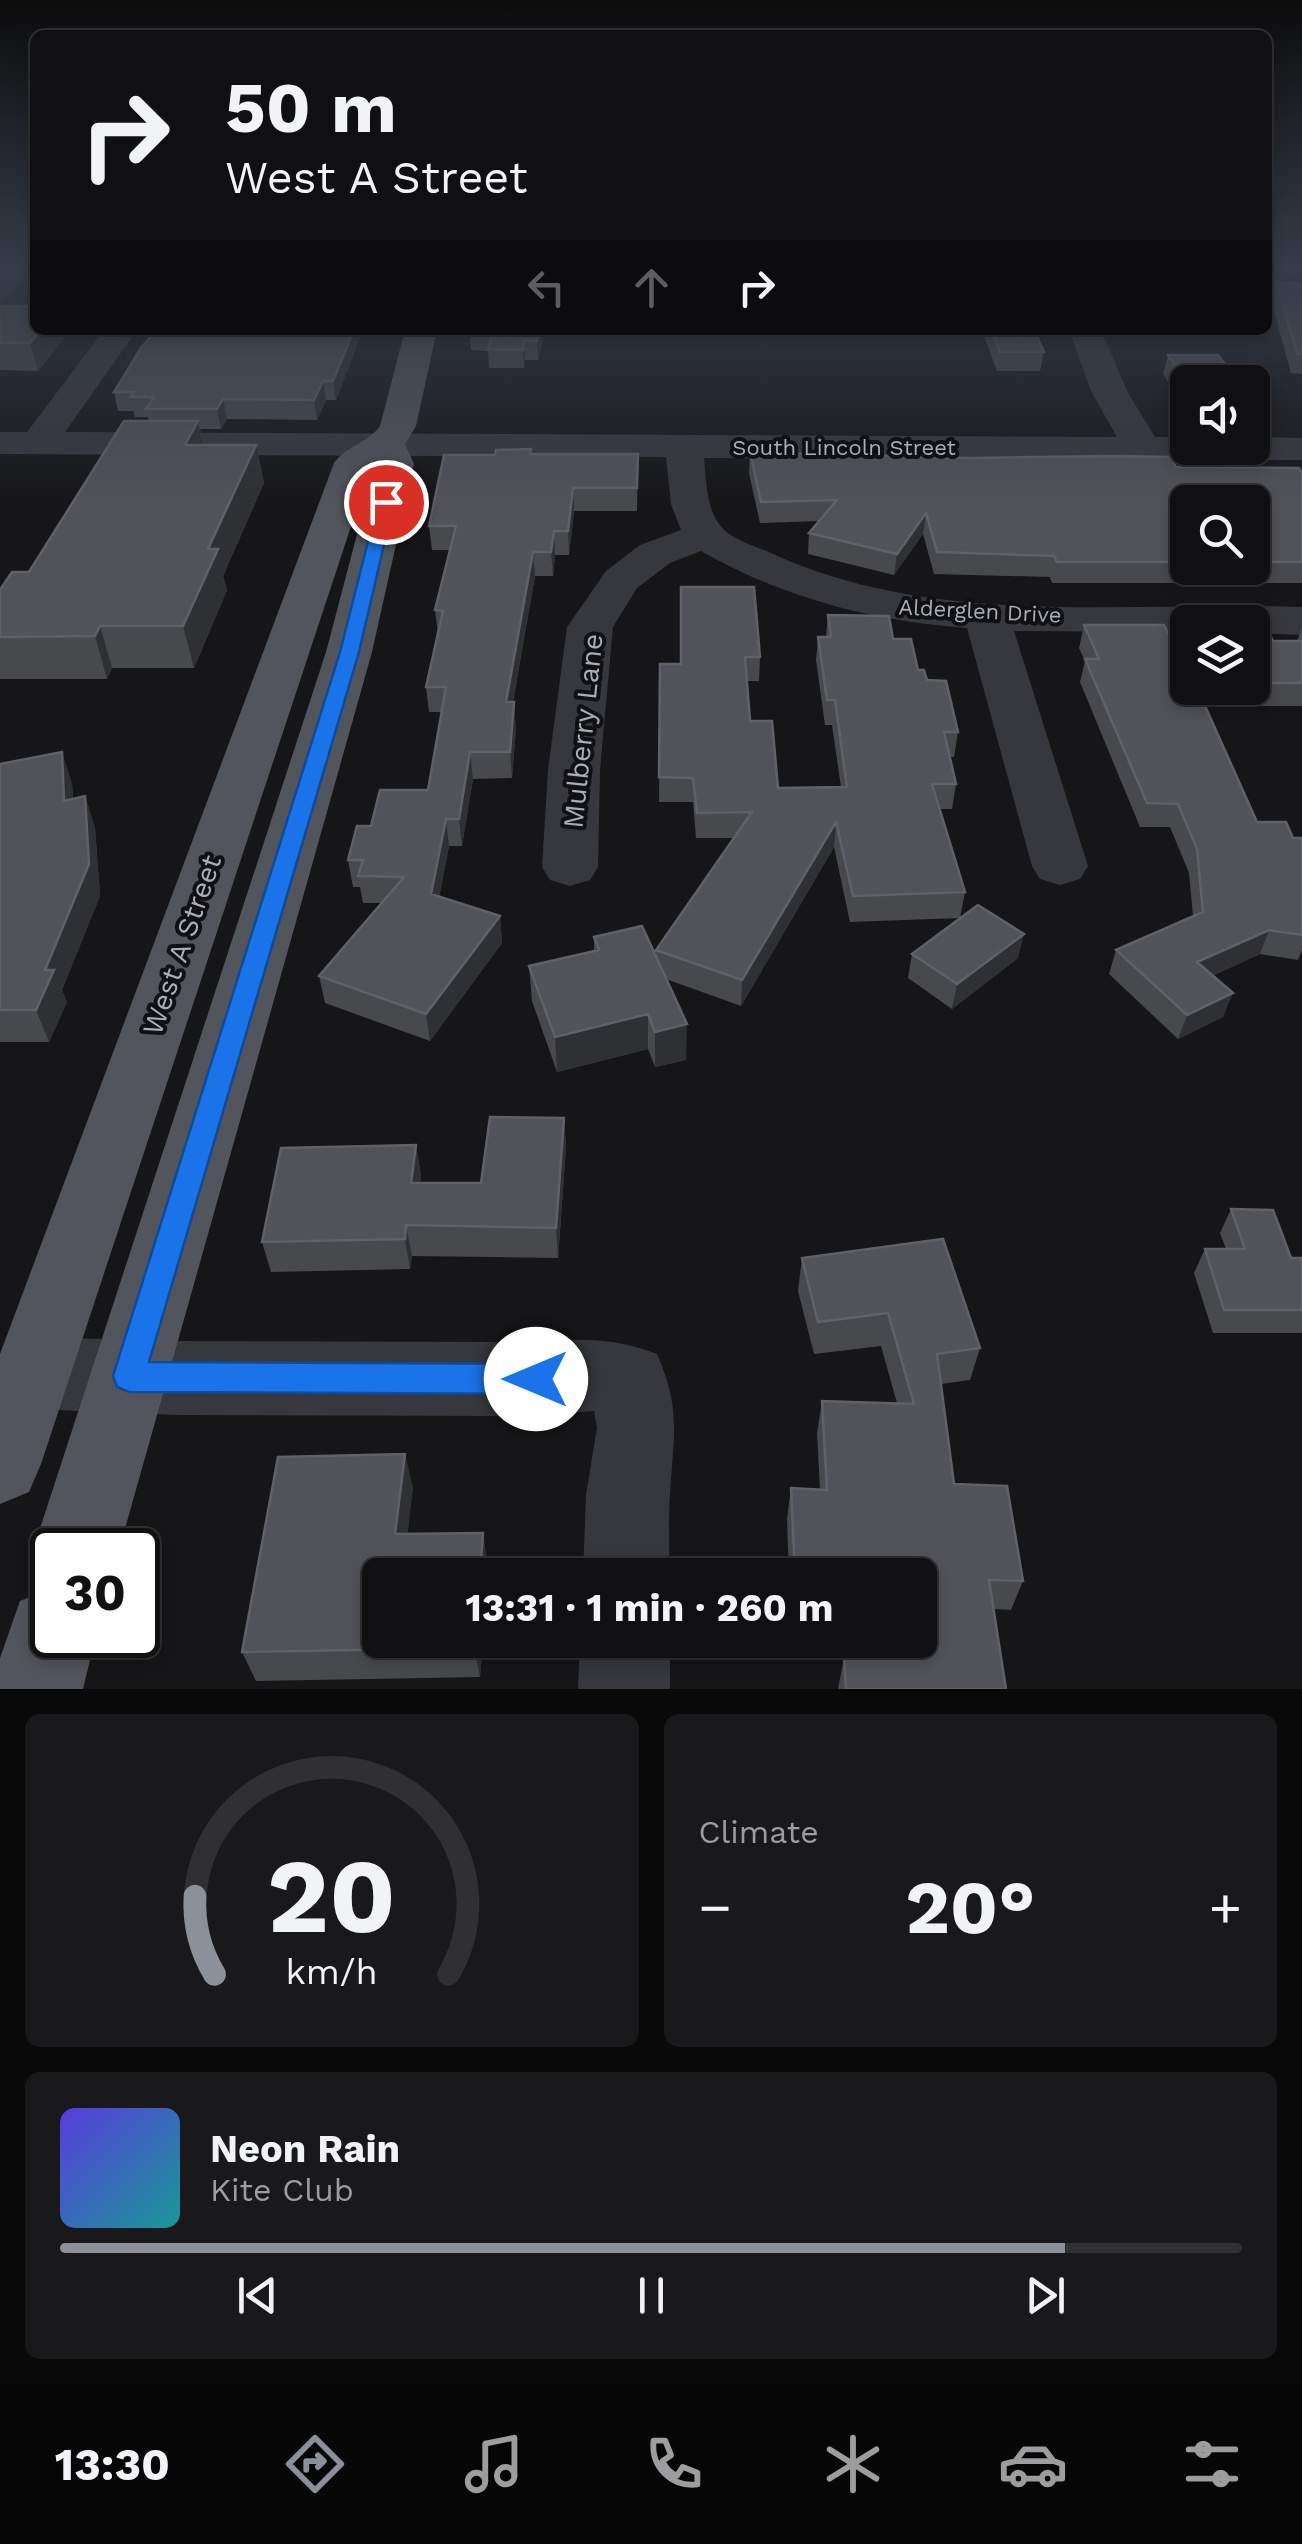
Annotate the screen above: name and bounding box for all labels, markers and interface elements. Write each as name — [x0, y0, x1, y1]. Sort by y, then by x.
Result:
text: 50 m — [225, 67, 397, 149]
icon: right — [60, 70, 190, 200]
text: West A Street — [225, 151, 528, 204]
icon: left — [519, 260, 574, 315]
icon: ahead — [624, 260, 679, 315]
icon: right — [729, 260, 784, 315]
map controls — [1170, 365, 1270, 705]
button: sound — [1170, 365, 1270, 465]
street label: South Lincoln Street — [732, 435, 956, 460]
pin — [344, 460, 429, 545]
icon: arrive — [359, 475, 414, 530]
button: search — [1170, 485, 1270, 585]
street label: Alderglen Drive — [898, 594, 1062, 628]
button: layers — [1170, 605, 1270, 705]
street label: Mulberry Lane — [556, 632, 610, 830]
street label: West A Street — [136, 850, 228, 1039]
position arrow — [484, 1327, 588, 1431]
speed limit sign: 30 — [30, 1528, 160, 1658]
text: 13:31 · 1 min · 260 m — [465, 1586, 834, 1630]
text: Climate — [699, 1813, 819, 1851]
text: 20 — [267, 1835, 396, 1957]
text: 20° — [905, 1863, 1035, 1951]
text: − — [699, 1875, 732, 1939]
text: + — [1209, 1875, 1242, 1939]
text: km/h — [286, 1951, 378, 1993]
text: Neon Rain — [210, 2127, 400, 2171]
text: Kite Club — [210, 2171, 354, 2209]
icon: previous — [230, 2268, 285, 2323]
icon: pause — [624, 2268, 679, 2323]
icon: next — [1018, 2268, 1073, 2323]
icon: directions — [280, 2429, 350, 2499]
icon: music — [459, 2429, 529, 2499]
icon: phone — [639, 2429, 709, 2499]
icon: climate — [818, 2429, 888, 2499]
icon: car — [998, 2429, 1068, 2499]
icon: filters — [1177, 2429, 1247, 2499]
text: 13:30 — [55, 2438, 170, 2491]

